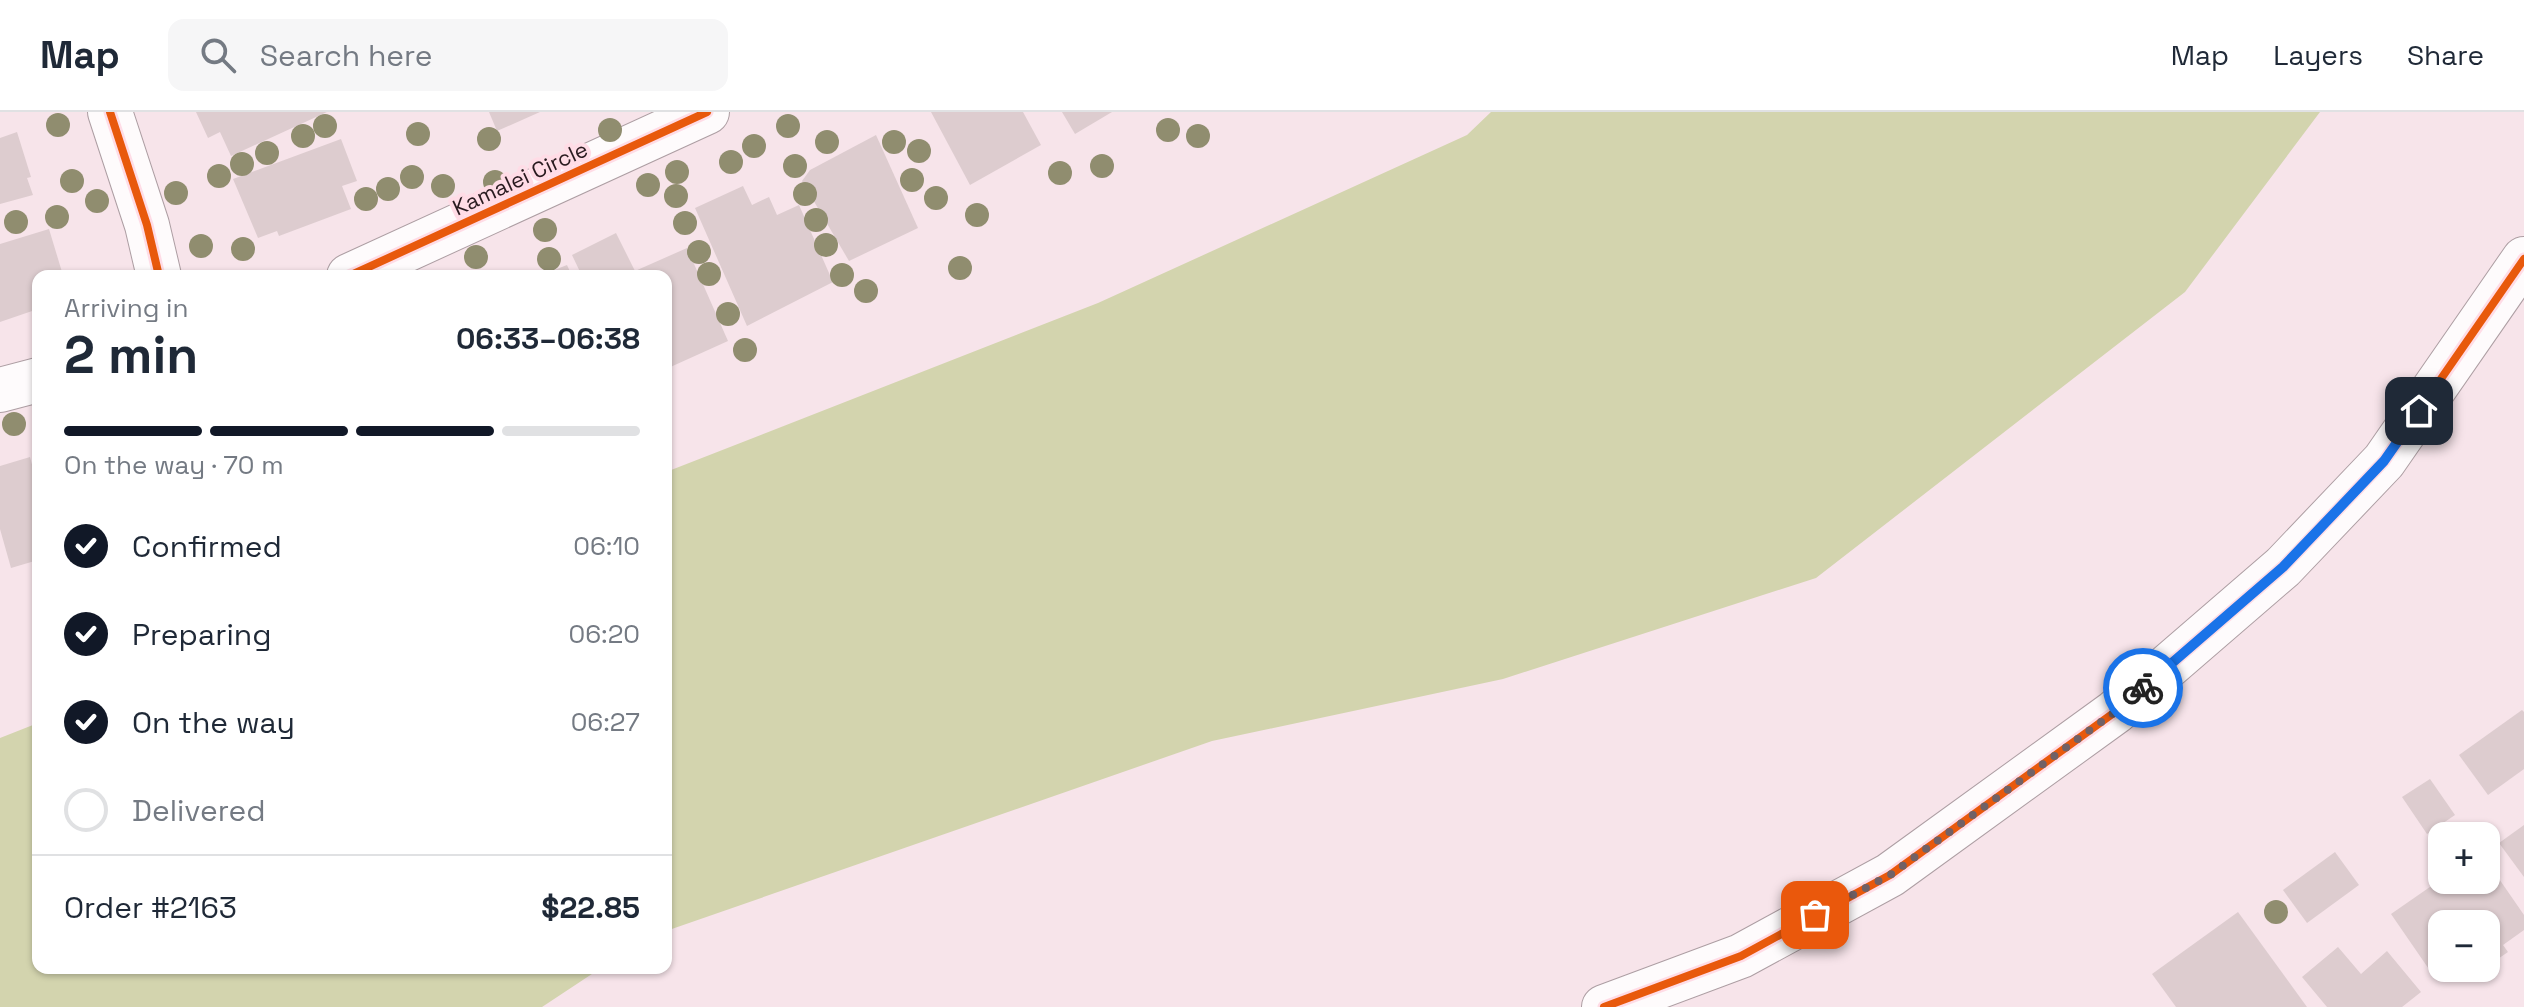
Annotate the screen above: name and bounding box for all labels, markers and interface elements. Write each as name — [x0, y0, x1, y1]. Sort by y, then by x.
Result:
search box — [168, 19, 728, 91]
text: Map — [40, 31, 120, 79]
icon: search — [196, 33, 240, 77]
text: Search here — [260, 36, 433, 75]
text: Map — [2171, 37, 2229, 73]
text: Layers — [2273, 37, 2363, 73]
text: Share — [2407, 37, 2484, 73]
street label: Kamalei Circle — [448, 134, 592, 222]
text: Arriving in — [64, 291, 188, 325]
text: 06:33–06:38 — [456, 319, 640, 358]
text: 2 min — [64, 322, 198, 388]
pin — [2385, 377, 2453, 445]
icon: home — [2397, 389, 2441, 433]
text: On the way · 70 m — [64, 448, 284, 482]
icon: check — [64, 524, 108, 568]
text: Confirmed — [132, 527, 282, 566]
text: 06:10 — [573, 529, 640, 563]
icon: check — [64, 612, 108, 656]
text: Preparing — [132, 615, 271, 654]
text: 06:20 — [568, 617, 640, 651]
courier — [2103, 648, 2183, 728]
icon: bike — [2121, 666, 2165, 710]
icon: check — [64, 700, 108, 744]
text: On the way — [132, 703, 295, 742]
text: 06:27 — [571, 705, 640, 739]
text: Delivered — [132, 791, 266, 830]
map controls — [2428, 822, 2500, 982]
button: + — [2428, 822, 2500, 894]
pin — [1781, 881, 1849, 949]
text: Order #2163 — [64, 888, 237, 927]
text: $22.85 — [541, 888, 640, 927]
icon: bag — [1793, 893, 1837, 937]
button: − — [2428, 910, 2500, 982]

